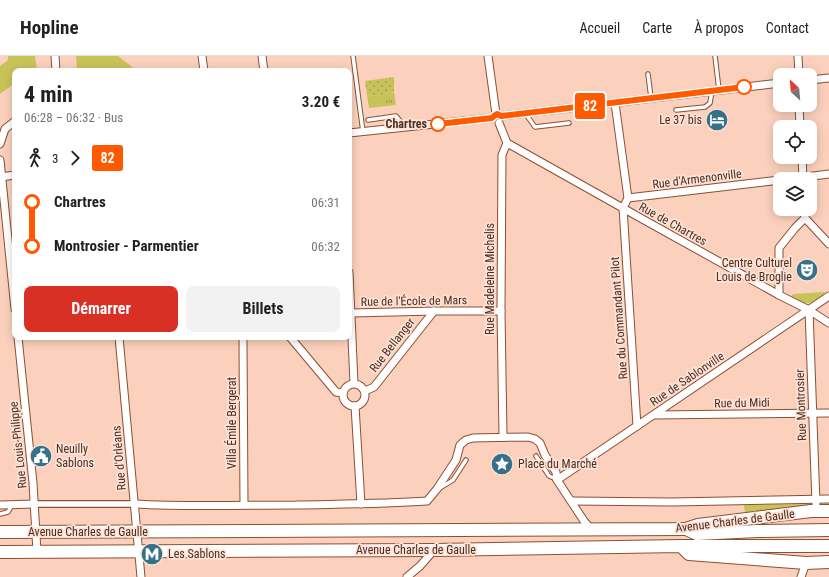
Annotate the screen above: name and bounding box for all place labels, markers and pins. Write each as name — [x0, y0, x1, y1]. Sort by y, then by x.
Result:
unlabelled marker — [736, 79, 752, 95]
hotel icon: Le 37 bis — [704, 107, 730, 133]
place label: Le 37 bis — [659, 113, 702, 127]
marker: Chartres — [430, 116, 446, 132]
place label: Chartres — [386, 117, 428, 131]
place label: Centre Culturel Louis de Broglie — [716, 256, 792, 284]
theatre icon: Centre Culturel Louis de Broglie — [794, 257, 820, 283]
place label: Neuilly Sablons — [56, 442, 94, 470]
public building icon: Neuilly Sablons — [28, 443, 54, 469]
place icon: Place du Marché — [489, 451, 515, 477]
place label: Place du Marché — [518, 457, 597, 471]
metro station icon: Les Sablons — [139, 541, 165, 567]
place label: Les Sablons — [168, 547, 226, 561]

